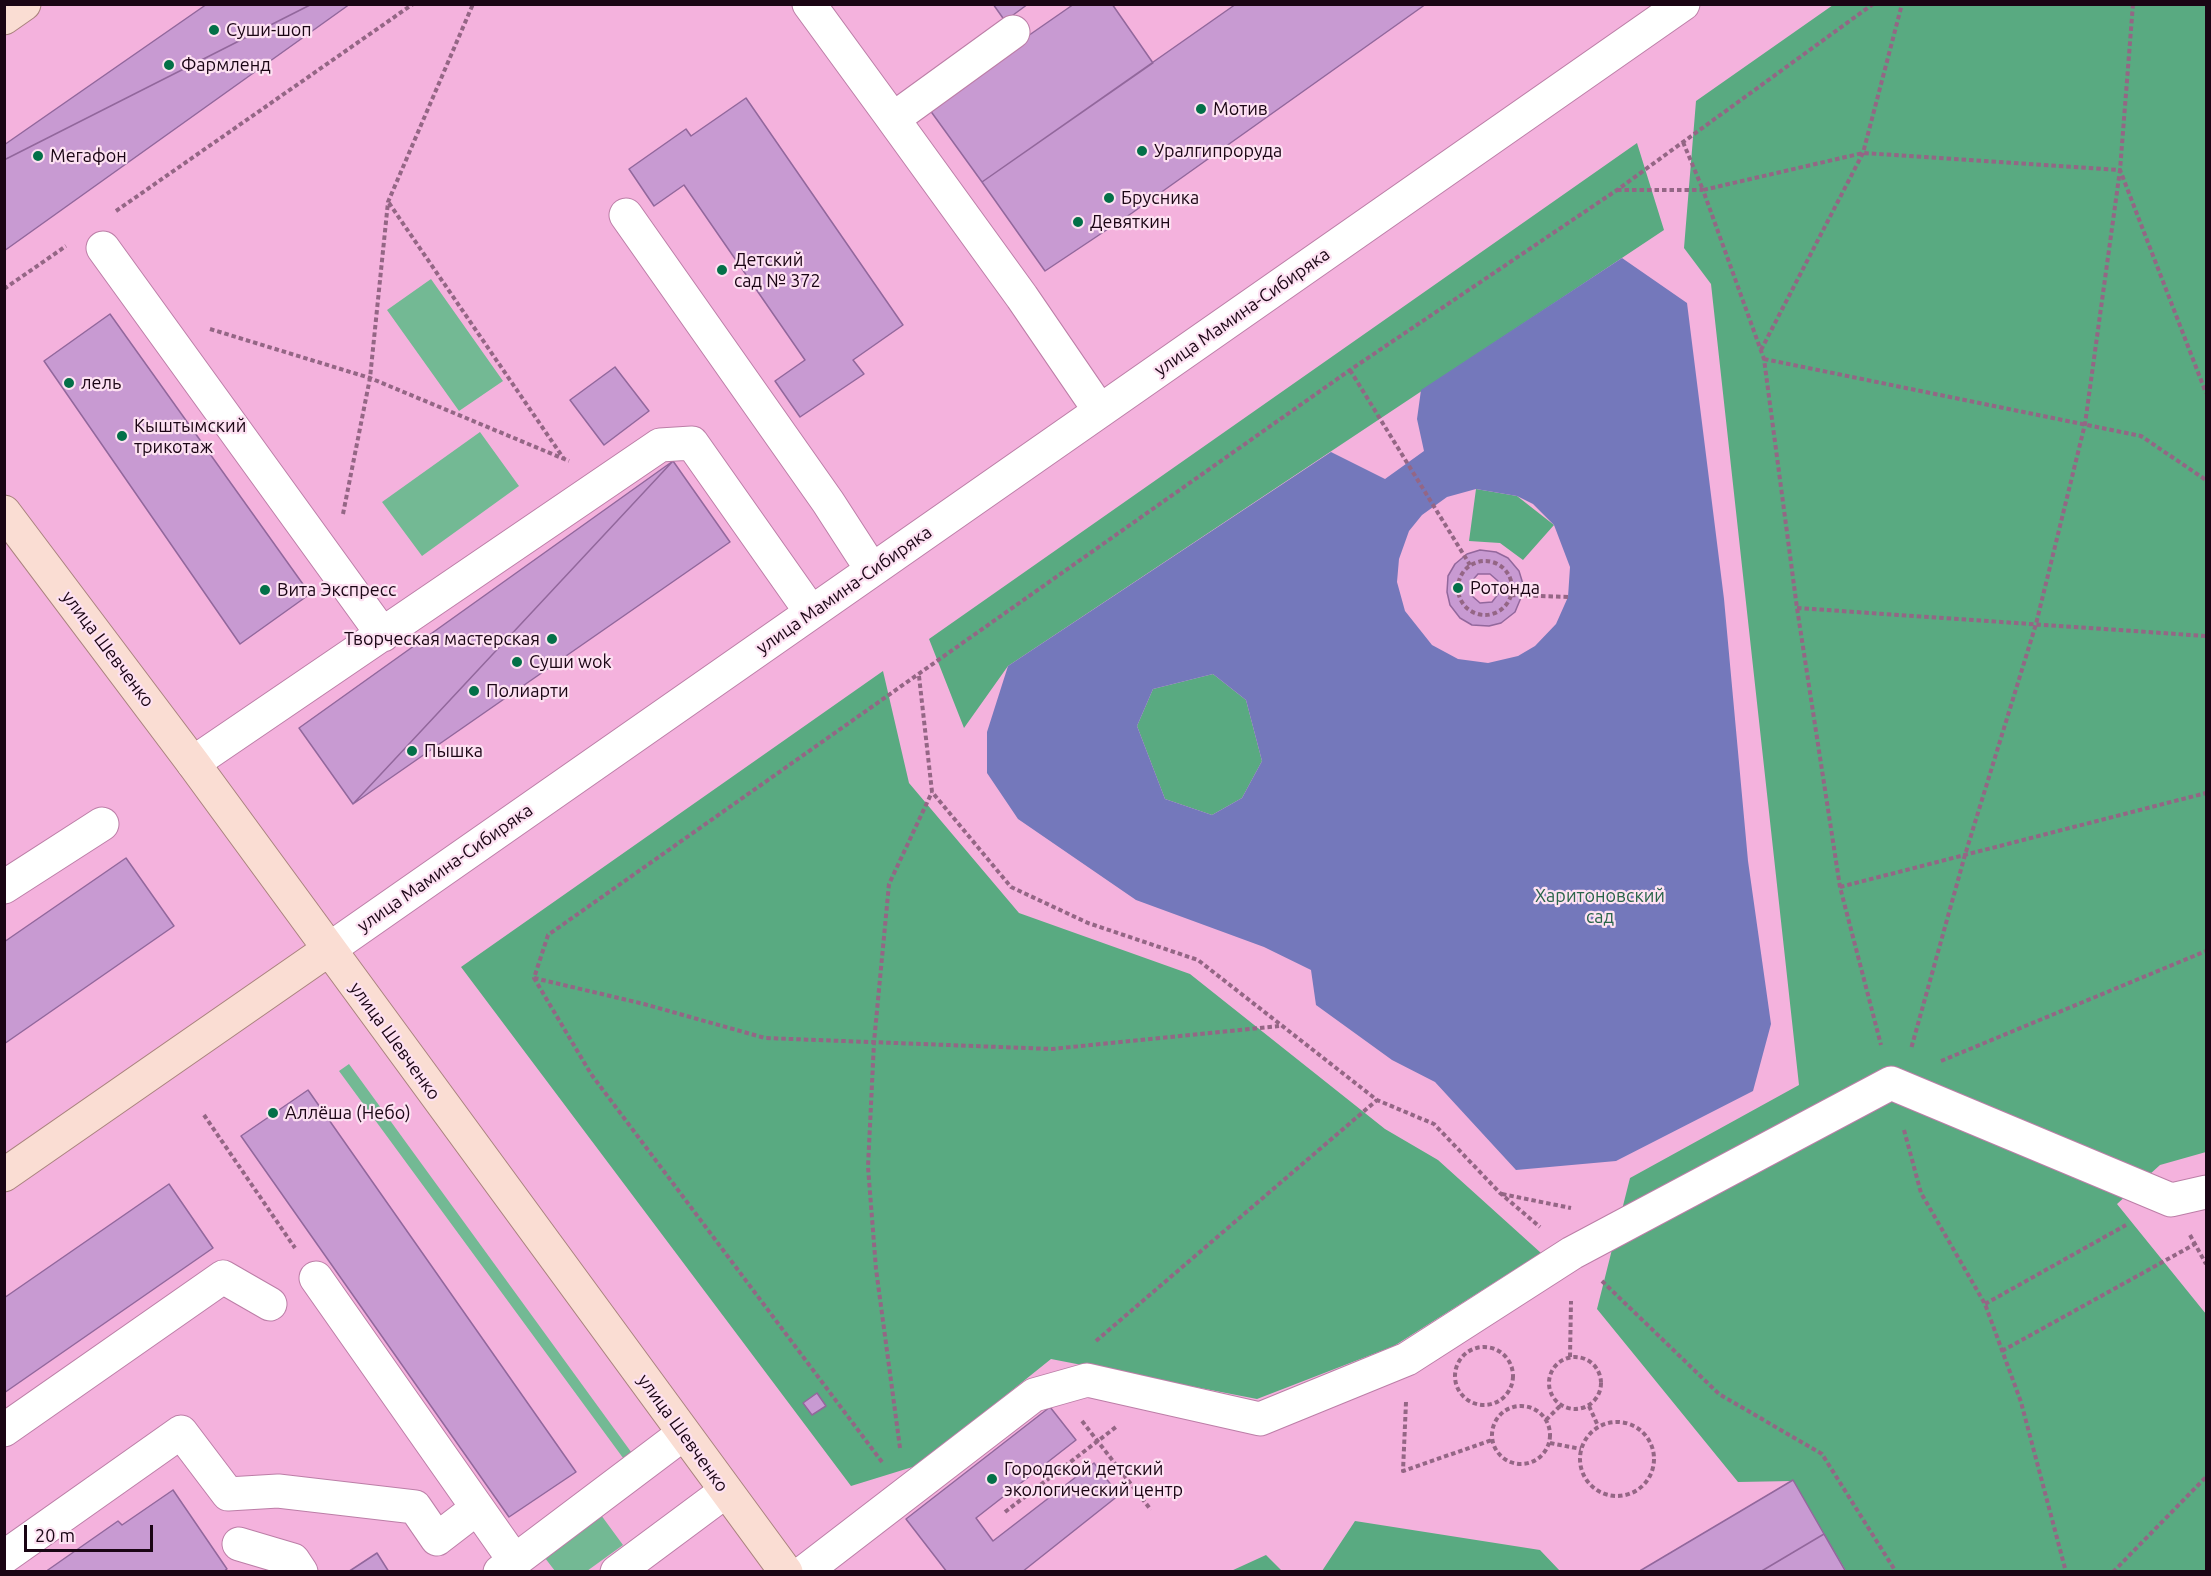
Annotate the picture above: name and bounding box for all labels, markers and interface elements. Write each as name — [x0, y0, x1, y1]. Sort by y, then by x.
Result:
place label: Суши-шоп — [226, 19, 312, 41]
marker: Суши-шоп — [207, 23, 221, 37]
place label: Фармленд — [181, 54, 271, 76]
marker: Фармленд — [162, 58, 176, 72]
place label: Мотив — [1213, 98, 1268, 120]
marker: Мотив — [1194, 102, 1208, 116]
place label: Уралгипроруда — [1154, 140, 1282, 162]
marker: Уралгипроруда — [1135, 144, 1149, 158]
place label: Мегафон — [50, 145, 127, 167]
marker: Мегафон — [31, 149, 45, 163]
place label: Брусника — [1121, 187, 1199, 209]
marker: Брусника — [1102, 191, 1116, 205]
place label: Девяткин — [1090, 211, 1171, 233]
marker: Девяткин — [1071, 215, 1085, 229]
street label: улица Мамина-Сибиряка — [1150, 243, 1334, 381]
place label: Детский сад № 372 — [734, 249, 821, 292]
marker: Детский сад № 372 — [715, 263, 729, 277]
place label: лель — [81, 372, 121, 394]
marker: лель — [62, 376, 76, 390]
place label: Кыштымский трикотаж — [134, 415, 246, 458]
marker: Кыштымский трикотаж — [115, 429, 129, 443]
street label: улица Мамина-Сибиряка — [752, 521, 936, 659]
place label: Ротонда — [1470, 577, 1540, 599]
place label: Вита Экспресс — [277, 579, 396, 601]
marker: Ротонда — [1451, 581, 1465, 595]
marker: Вита Экспресс — [258, 583, 272, 597]
street label: улица Шевченко — [57, 587, 159, 711]
place label: Творческая мастерская — [344, 628, 540, 650]
marker: Творческая мастерская — [545, 632, 559, 646]
place label: Суши wok — [529, 651, 612, 673]
marker: Суши wok — [510, 655, 524, 669]
place label: Полиарти — [486, 680, 569, 702]
marker: Полиарти — [467, 684, 481, 698]
place label: Пышка — [424, 740, 483, 762]
marker: Пышка — [405, 744, 419, 758]
street label: улица Мамина-Сибиряка — [353, 799, 537, 937]
park label: Харитоновский сад — [1535, 885, 1665, 928]
street label: улица Шевченко — [345, 978, 445, 1104]
place label: Аллёша (Небо) — [285, 1102, 411, 1124]
marker: Аллёша (Небо) — [266, 1106, 280, 1120]
street label: улица Шевченко — [633, 1370, 733, 1496]
place label: Городской детский экологический центр — [1004, 1458, 1183, 1500]
marker: Городской детский экологический центр — [985, 1472, 999, 1486]
scale bar — [27, 1513, 156, 1551]
text: 20 m — [35, 1525, 75, 1545]

